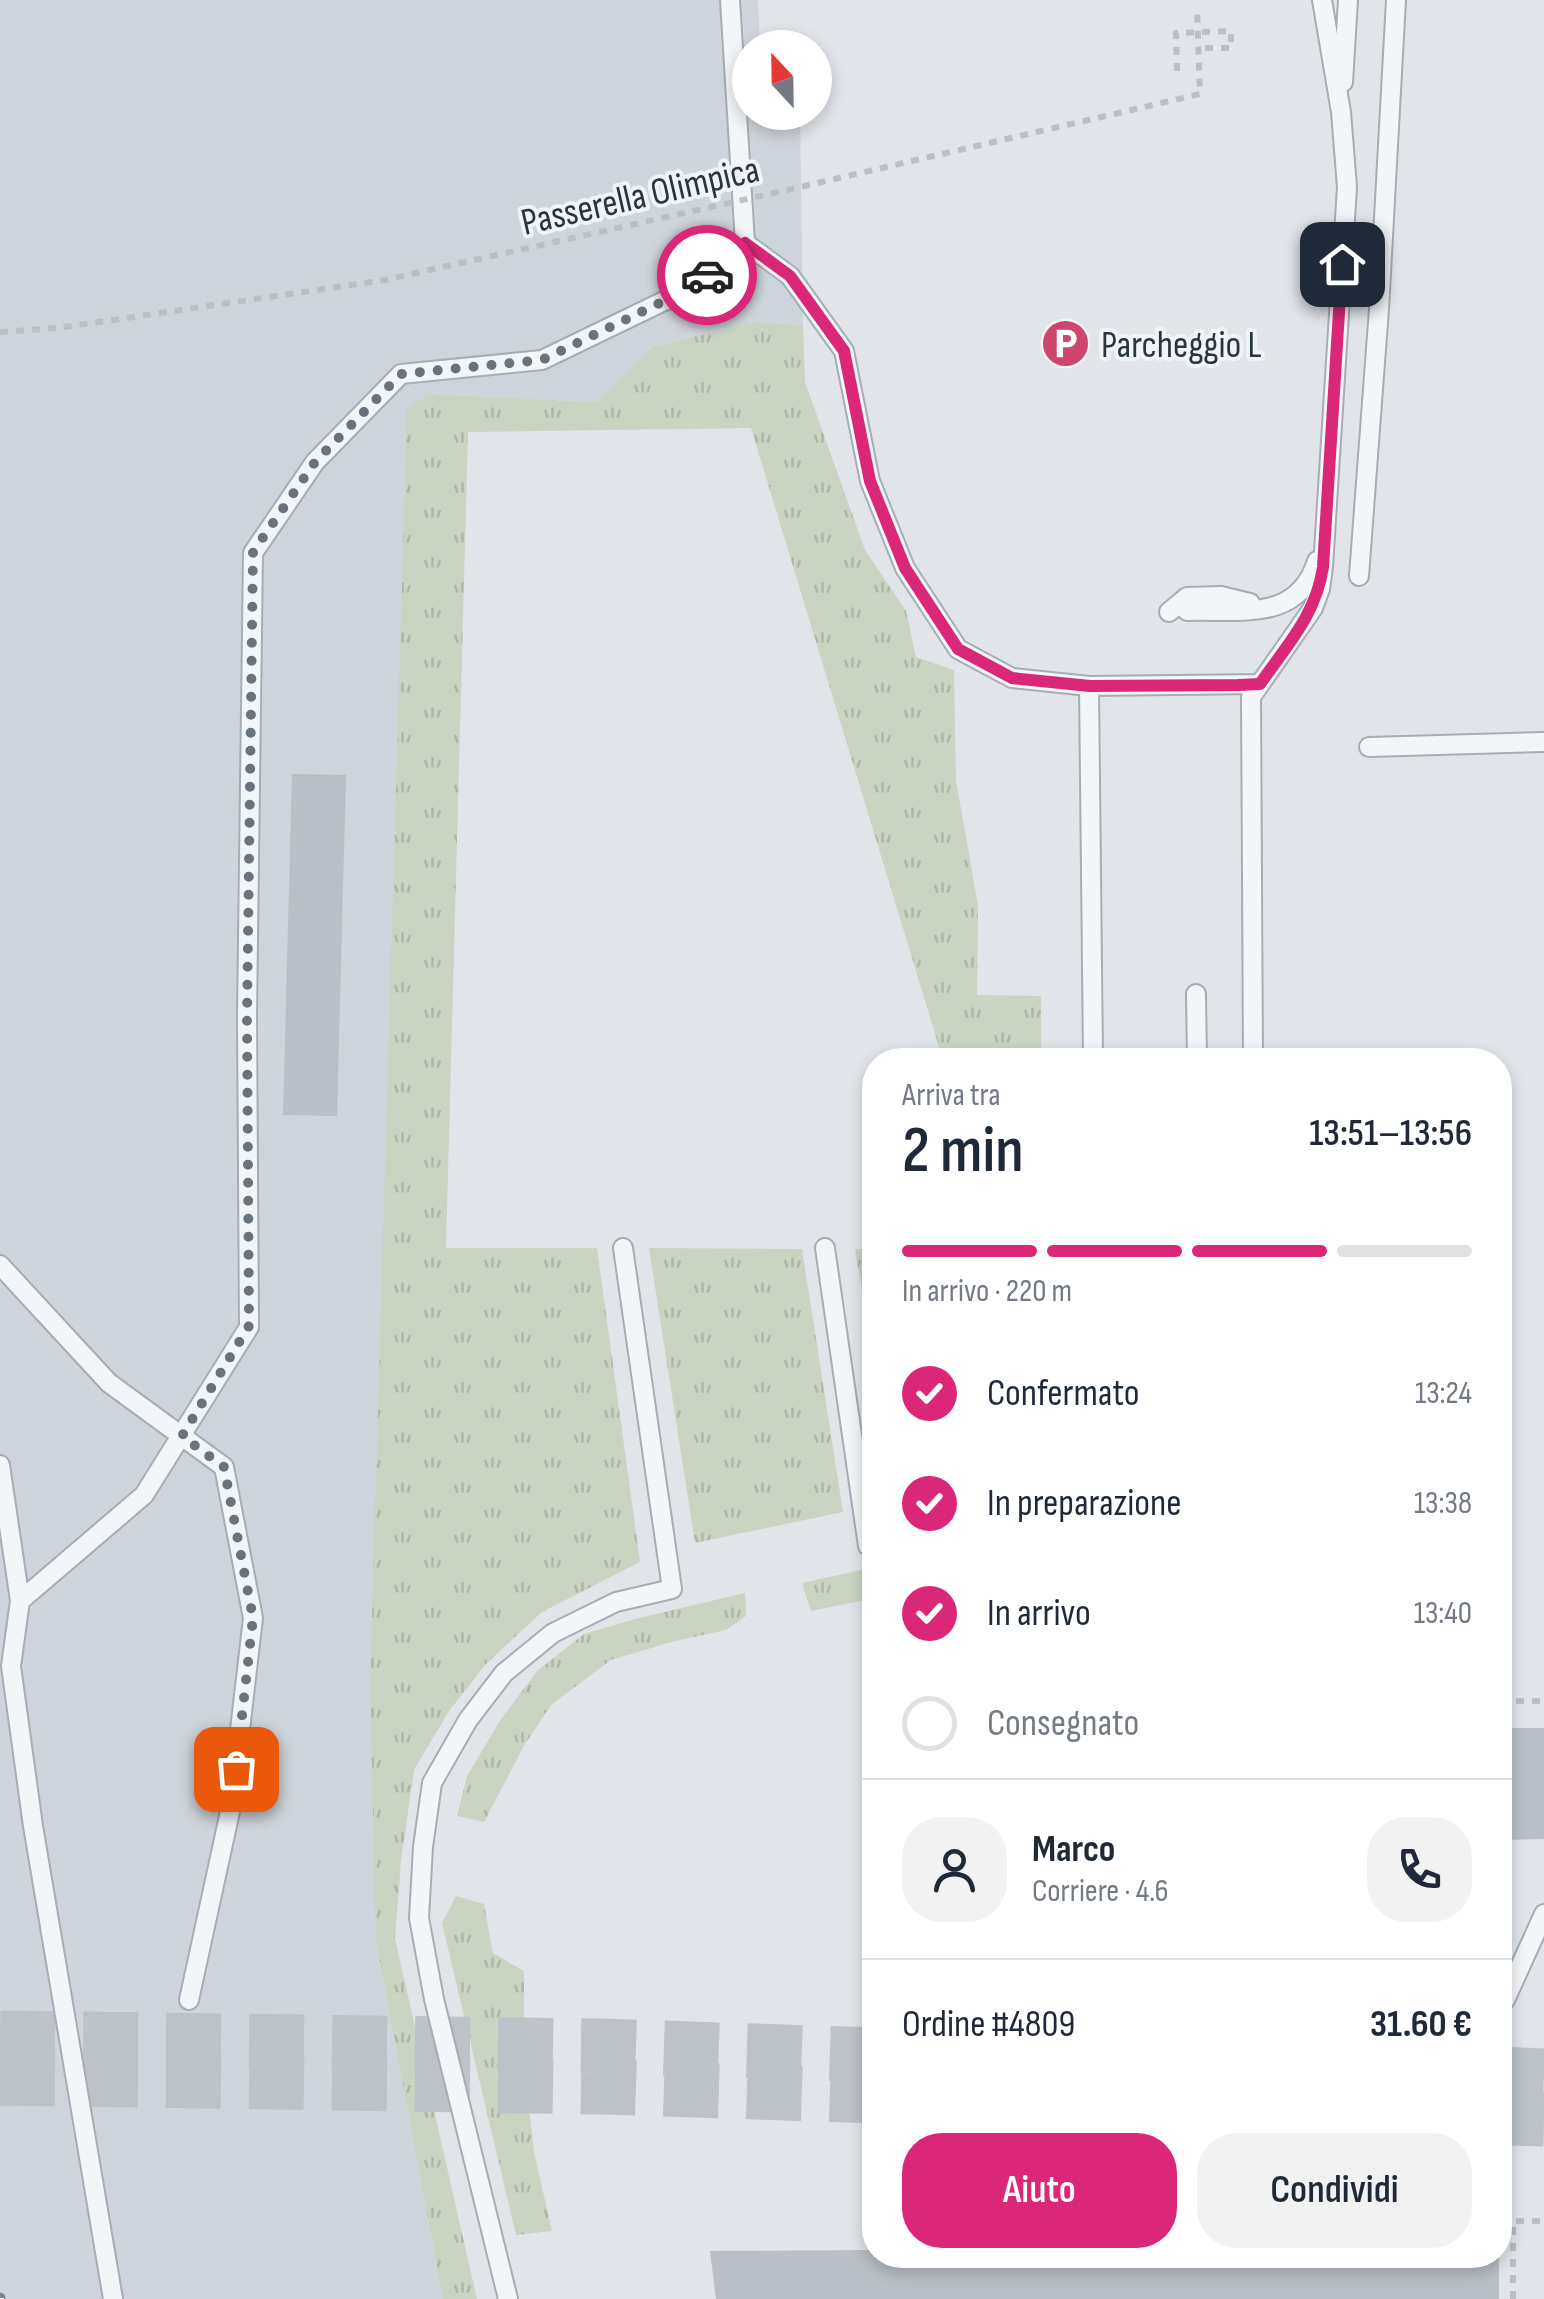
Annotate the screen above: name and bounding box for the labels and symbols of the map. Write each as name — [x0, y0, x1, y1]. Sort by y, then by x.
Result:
north arrow — [732, 30, 832, 130]
street label: Passerella Olimpica — [517, 147, 764, 246]
pin — [1300, 222, 1385, 307]
courier — [657, 225, 757, 325]
parking icon: Parcheggio L — [1040, 318, 1092, 370]
place label: Parcheggio L — [1101, 323, 1261, 368]
pin — [194, 1727, 279, 1812]

